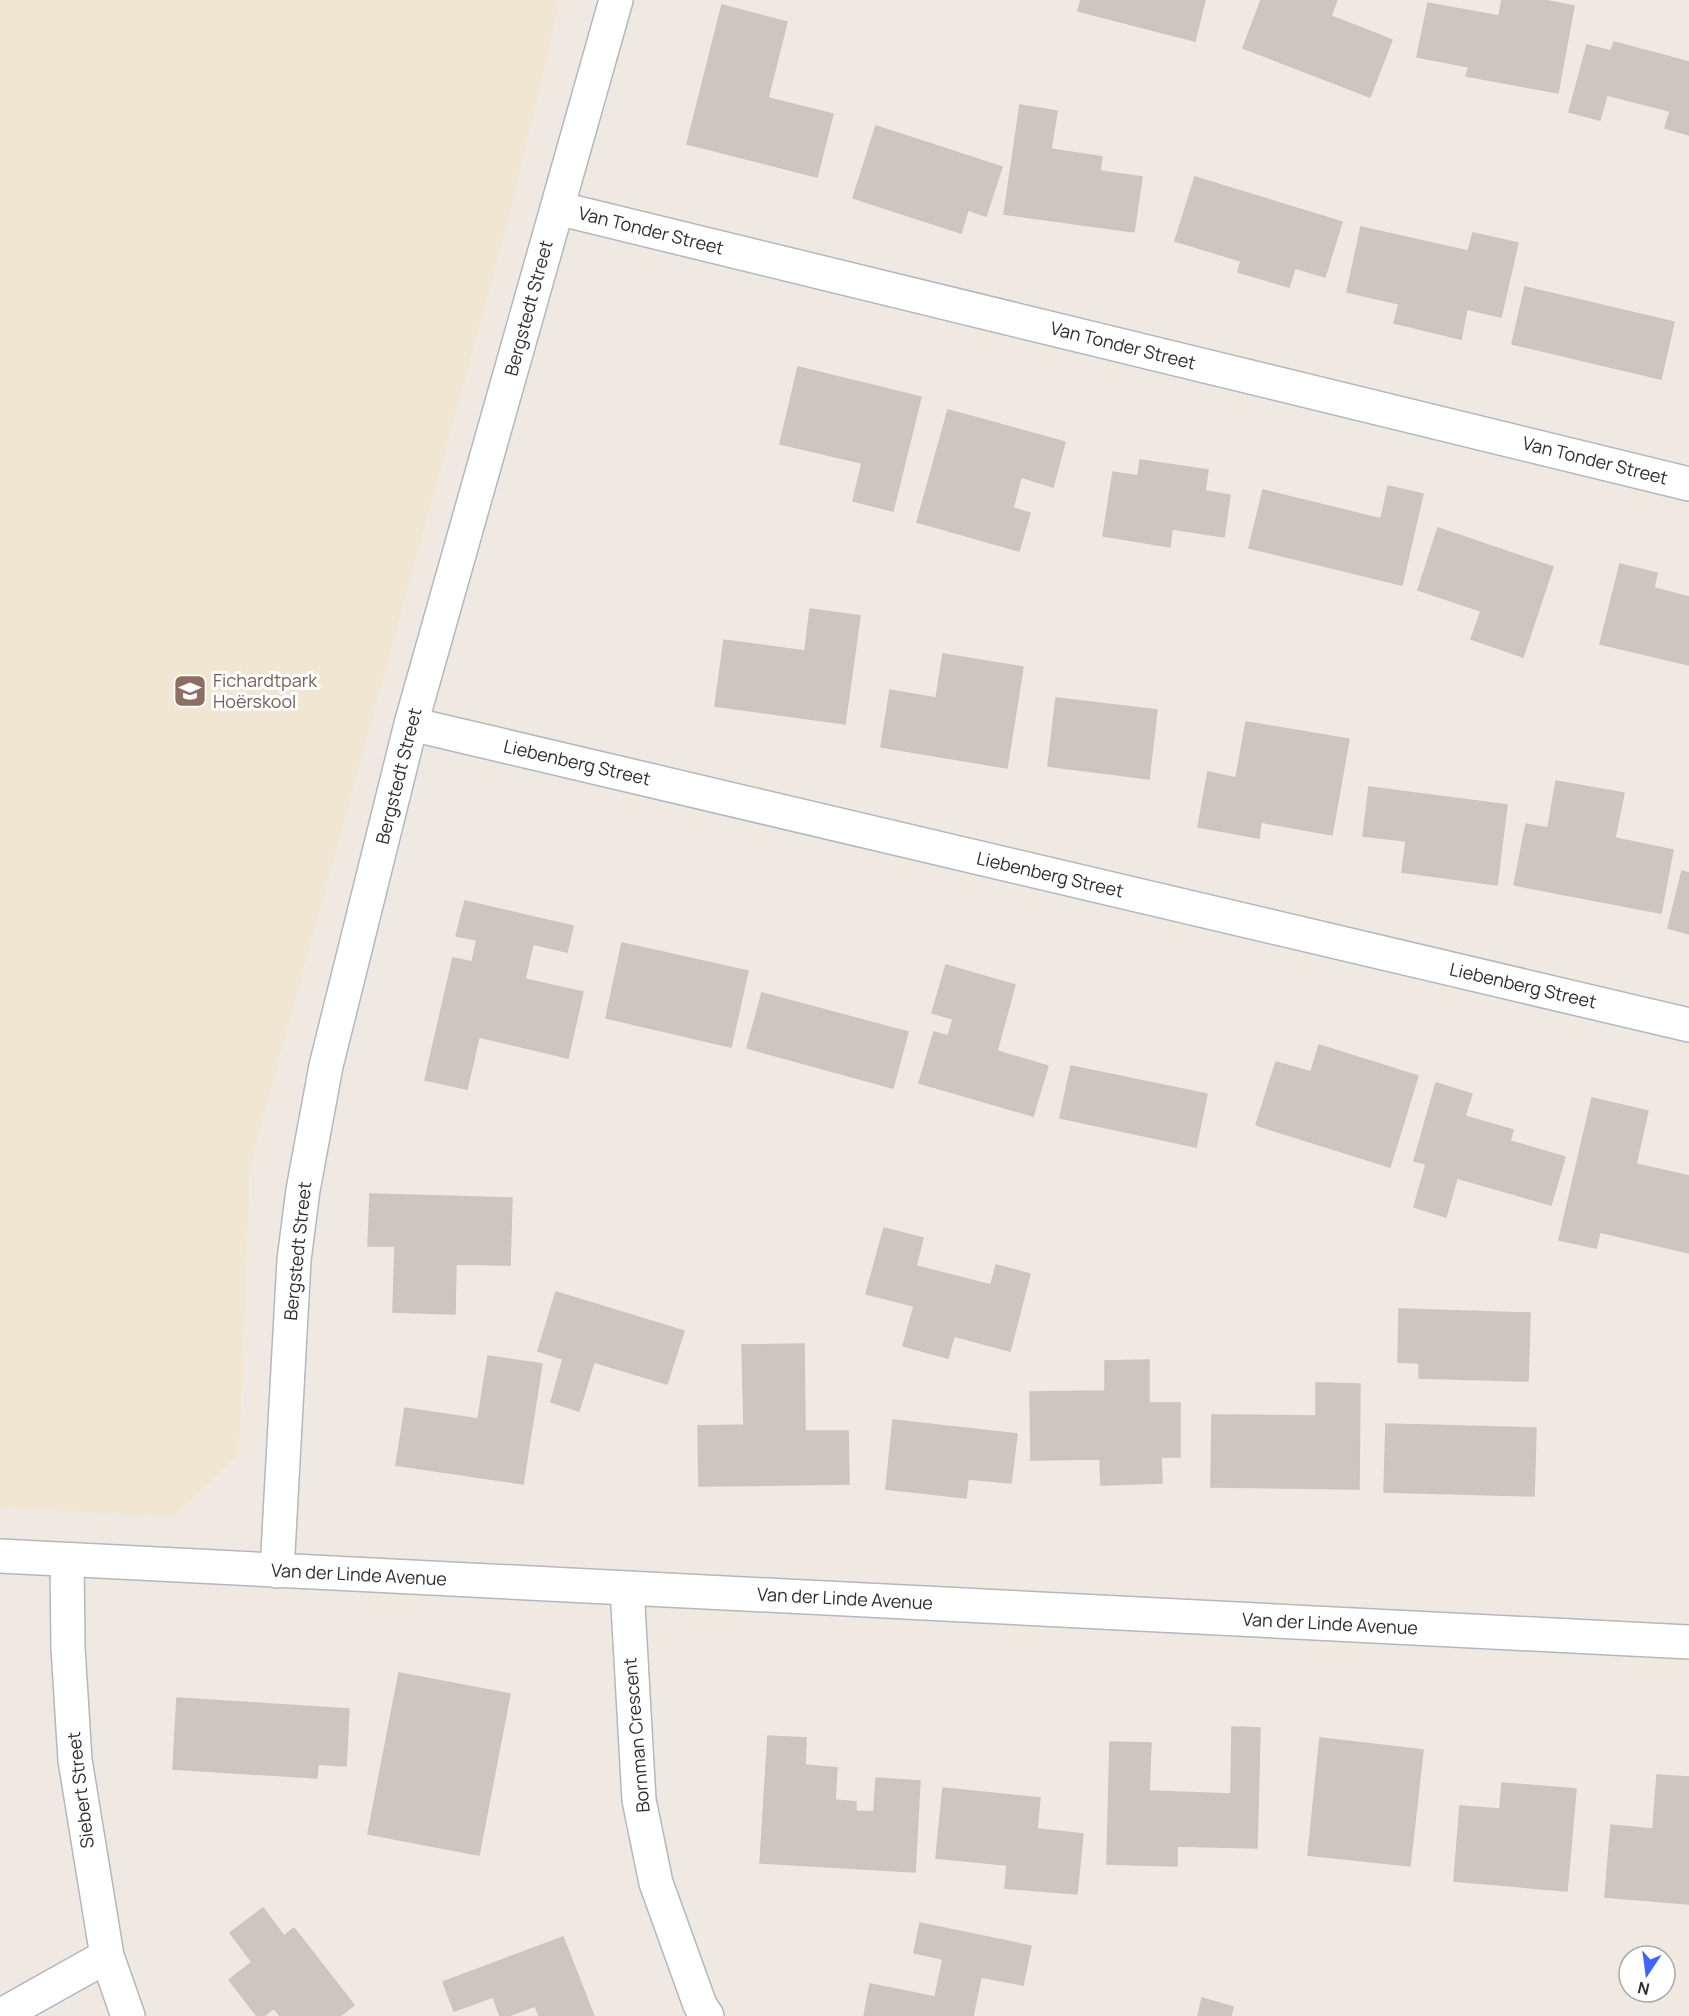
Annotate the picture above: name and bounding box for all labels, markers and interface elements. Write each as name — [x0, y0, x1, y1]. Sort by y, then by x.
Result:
street label: Van Tonder Street — [576, 200, 726, 260]
street label: Bergstedt Street — [498, 237, 558, 378]
street label: Van Tonder Street — [1048, 315, 1198, 375]
street label: Van Tonder Street — [1520, 430, 1670, 490]
place label: Fichardtpark Hoërskool — [213, 668, 318, 713]
school or university icon: Fichardtpark Hoërskool — [172, 673, 208, 709]
street label: Bergstedt Street — [370, 705, 427, 846]
street label: Liebenberg Street — [501, 733, 653, 791]
street label: Liebenberg Street — [974, 845, 1126, 903]
street label: Liebenberg Street — [1447, 956, 1599, 1014]
street label: Bergstedt Street — [278, 1180, 316, 1322]
street label: Van der Linde Avenue — [271, 1557, 448, 1591]
street label: Van der Linde Avenue — [757, 1581, 934, 1615]
street label: Van der Linde Avenue — [1242, 1606, 1419, 1640]
street label: Bornman Crescent — [617, 1657, 655, 1814]
street label: Siebert Street — [61, 1731, 99, 1850]
north arrow — [1617, 1944, 1677, 2004]
text: N — [1636, 1977, 1652, 2001]

